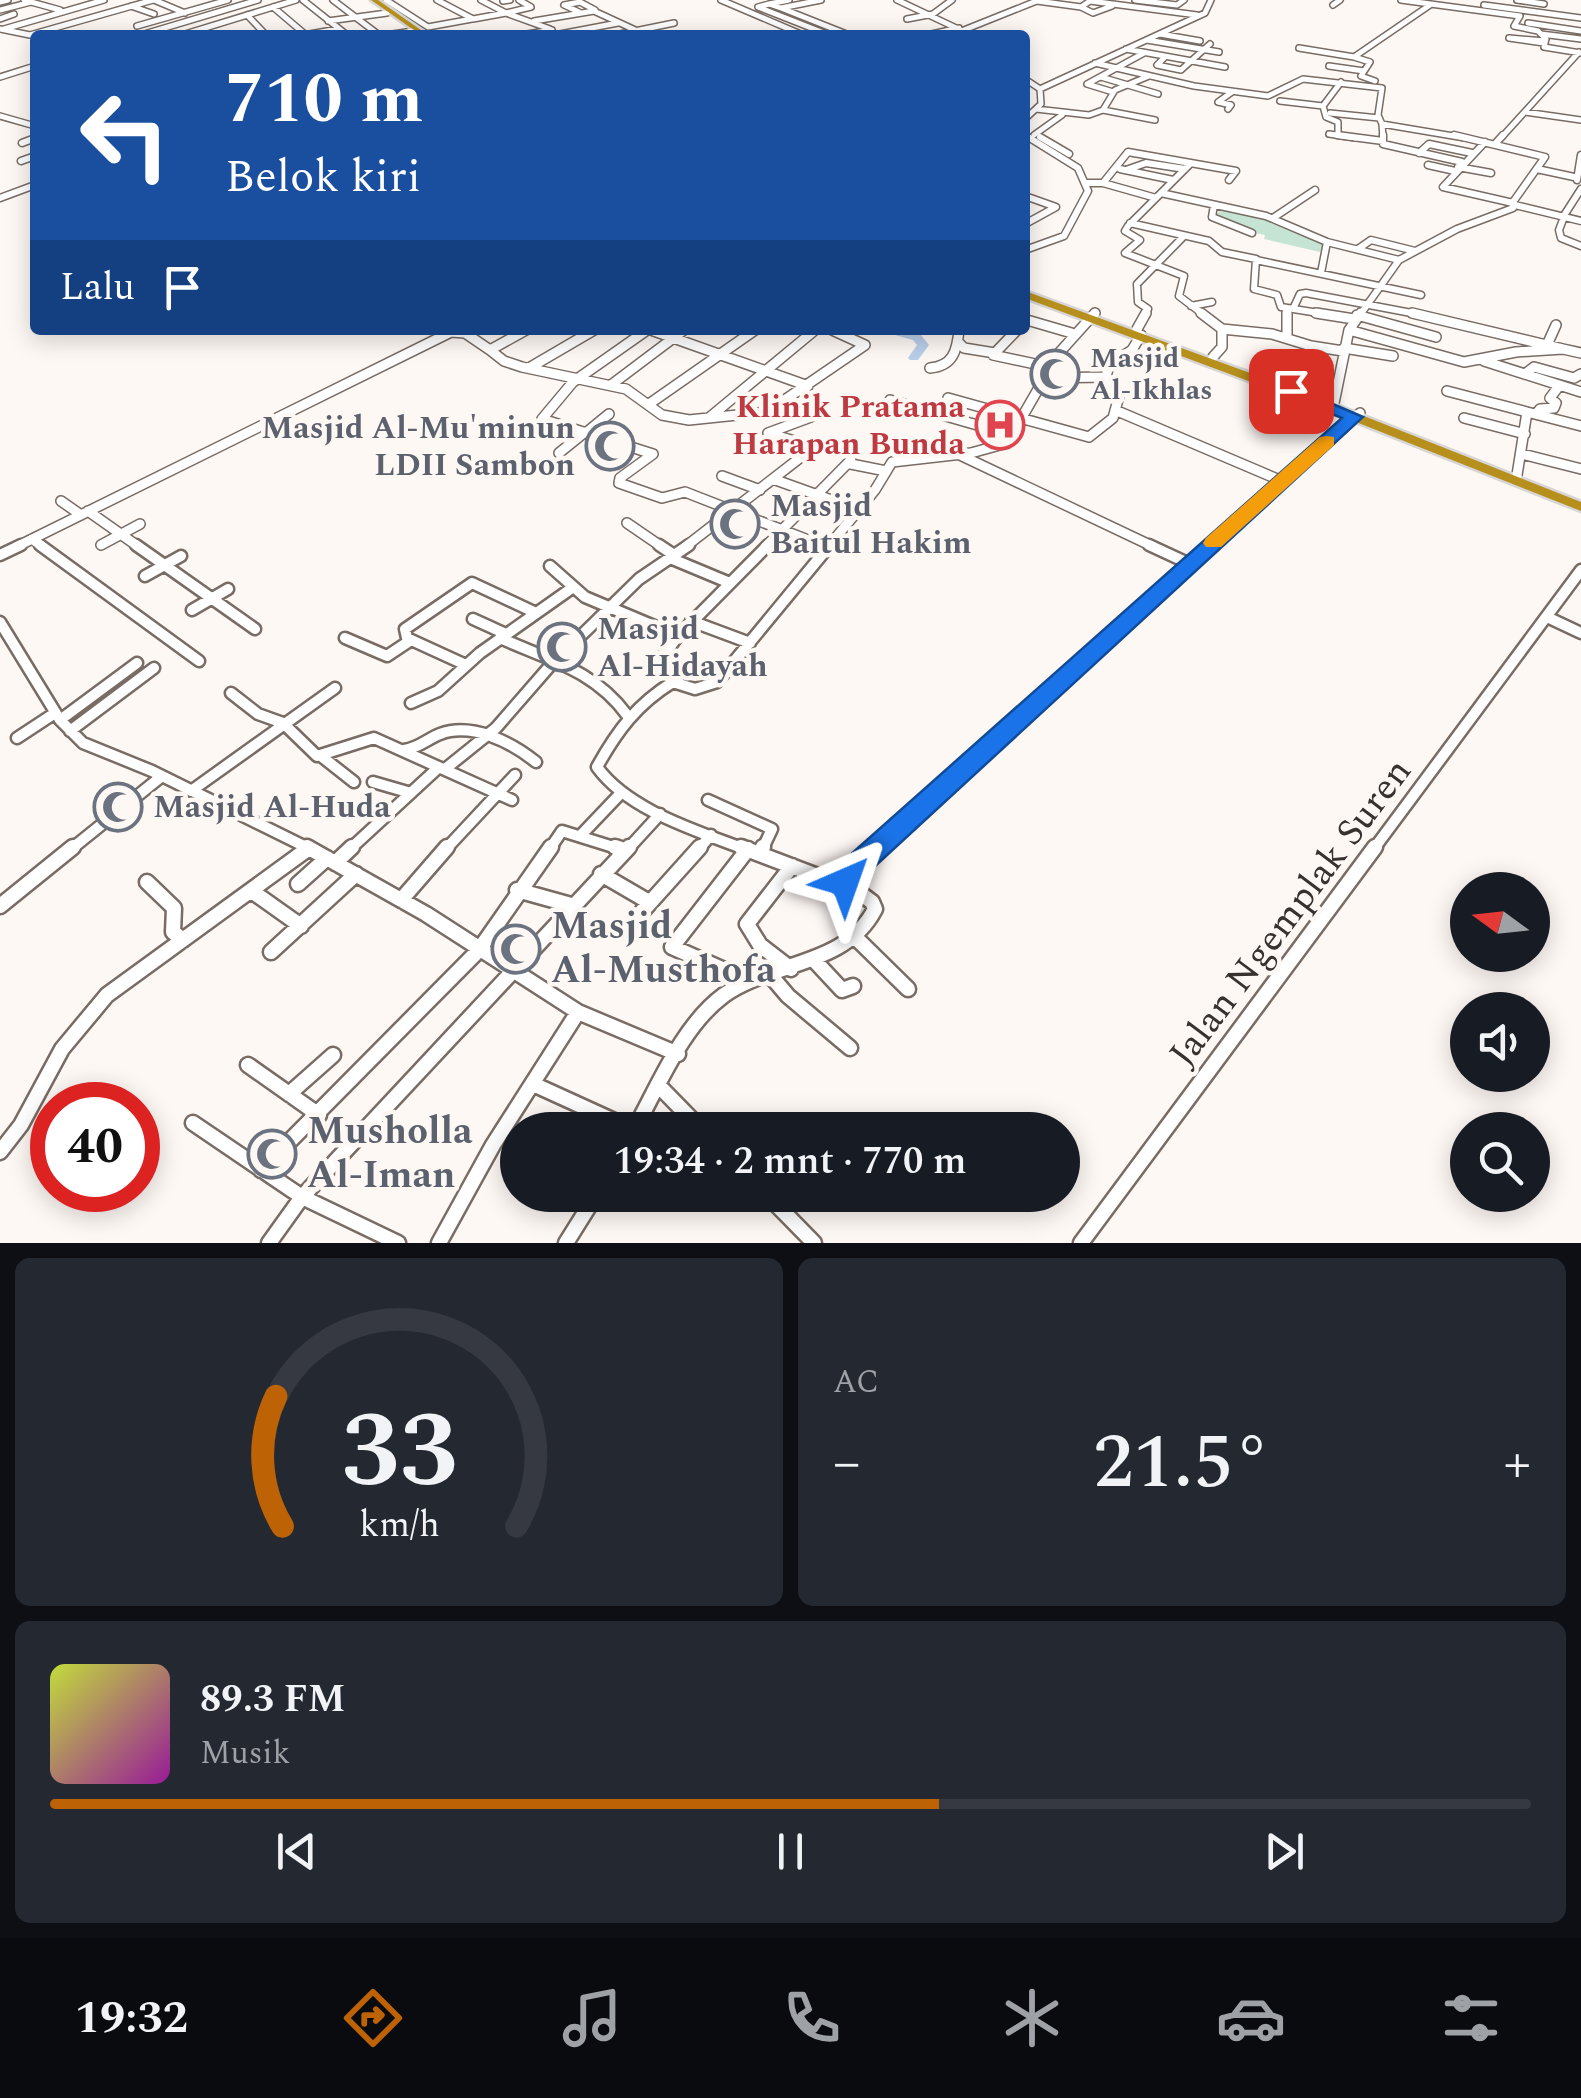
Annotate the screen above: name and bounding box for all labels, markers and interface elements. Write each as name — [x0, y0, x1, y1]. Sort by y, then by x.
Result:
text: 710 m — [225, 47, 423, 153]
icon: left — [60, 70, 190, 200]
text: Belok kiri — [225, 143, 421, 212]
text: Lalu — [60, 259, 135, 317]
icon: arrive — [155, 260, 210, 315]
place label: Masjid Al-Ikhlas — [1090, 337, 1212, 412]
mosque icon: Masjid Al-Ikhlas — [1029, 348, 1081, 400]
pin — [1249, 349, 1334, 434]
icon: arrive — [1264, 364, 1319, 419]
place label: Klinik Pratama Harapan Bunda — [732, 383, 966, 469]
hospital icon: Klinik Pratama Harapan Bunda — [974, 399, 1026, 451]
place label: Masjid Al-Mu'minun LDII Sambon — [261, 404, 575, 490]
mosque icon: Masjid Al-Mu'minun LDII Sambon — [584, 420, 636, 472]
place label: Masjid Baitul Hakim — [770, 482, 972, 568]
mosque icon: Masjid Baitul Hakim — [709, 498, 761, 550]
place label: Masjid Al-Hidayah — [597, 605, 768, 691]
mosque icon: Masjid Al-Hidayah — [536, 621, 588, 673]
street label: Jalan Ngemplak Suren — [1155, 746, 1427, 1080]
mosque icon: Masjid Al-Huda — [92, 781, 144, 833]
place label: Masjid Al-Huda — [153, 783, 391, 832]
position arrow — [793, 830, 897, 934]
north arrow — [1450, 872, 1550, 972]
map controls — [1450, 872, 1550, 1212]
place label: Masjid Al-Musthofa — [551, 898, 776, 1000]
mosque icon: Masjid Al-Musthofa — [490, 923, 542, 975]
button: sound — [1450, 992, 1550, 1092]
speed limit sign: 40 — [30, 1082, 160, 1212]
place label: Musholla Al-Iman — [307, 1103, 473, 1205]
button: search — [1450, 1112, 1550, 1212]
mosque icon: Musholla Al-Iman — [246, 1128, 298, 1180]
text: 19:34 · 2 mnt · 770 m — [613, 1133, 967, 1191]
text: AC — [833, 1358, 879, 1407]
text: 33 — [341, 1374, 457, 1532]
text: 21.5° — [1093, 1407, 1271, 1521]
text: − — [833, 1422, 861, 1505]
text: + — [1503, 1422, 1531, 1505]
text: km/h — [359, 1498, 439, 1553]
text: 89.3 FM — [200, 1671, 345, 1729]
text: Musik — [200, 1729, 290, 1778]
icon: previous — [269, 1824, 324, 1879]
icon: pause — [763, 1824, 818, 1879]
icon: next — [1257, 1824, 1312, 1879]
icon: directions — [338, 1983, 408, 2053]
icon: music — [557, 1983, 627, 2053]
icon: phone — [777, 1983, 847, 2053]
icon: climate — [997, 1983, 1067, 2053]
icon: car — [1216, 1983, 1286, 2053]
icon: filters — [1436, 1983, 1506, 2053]
text: 19:32 — [75, 1984, 188, 2053]

